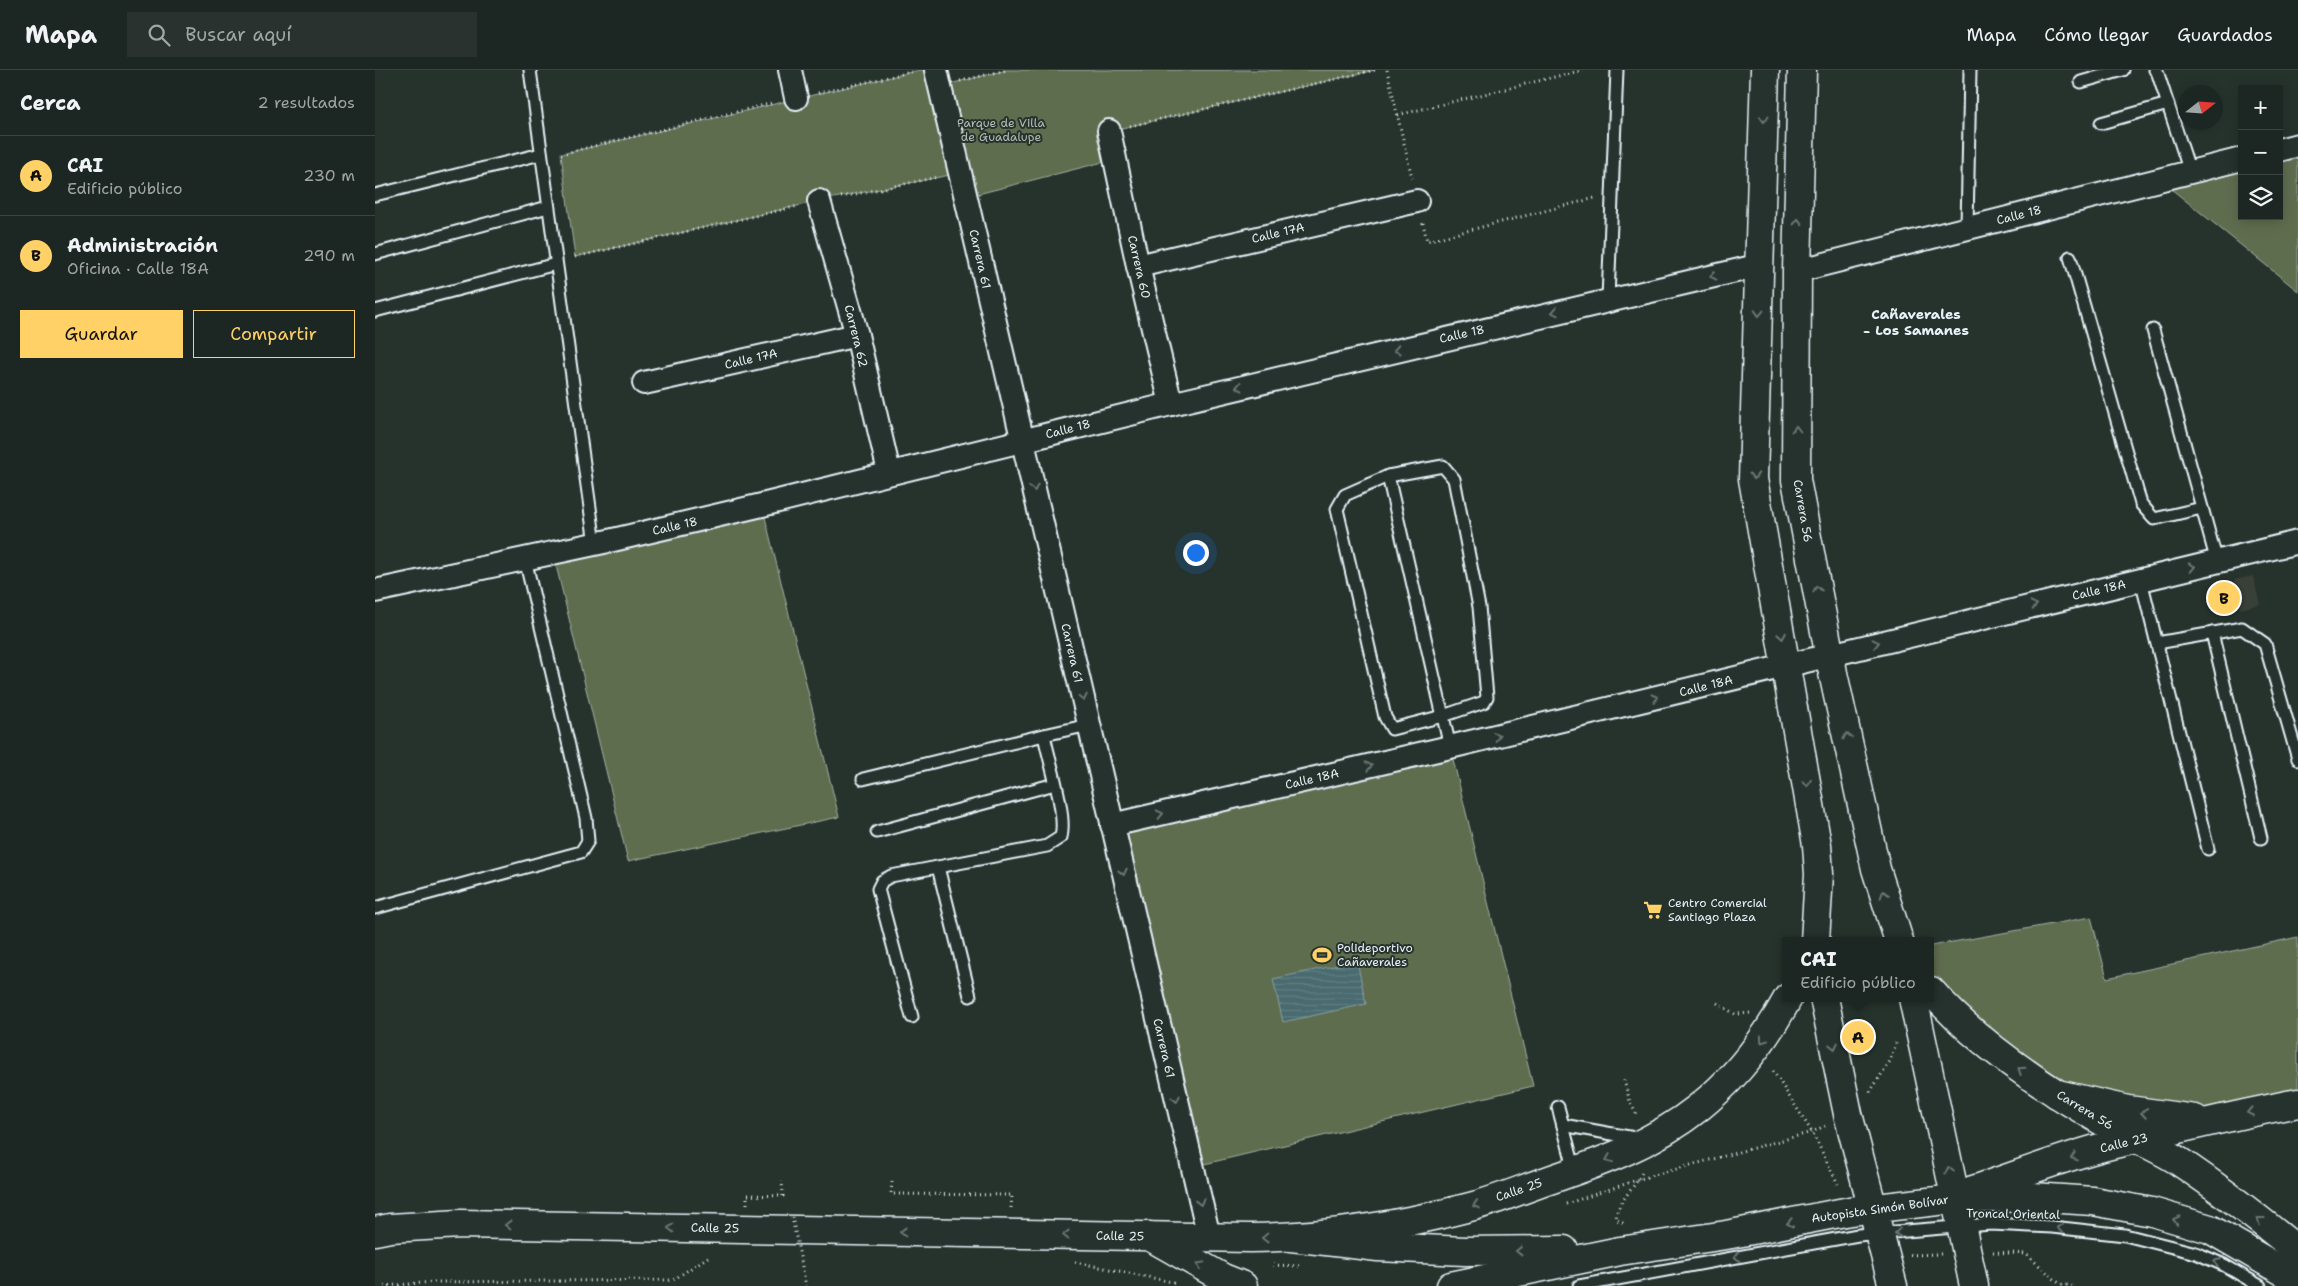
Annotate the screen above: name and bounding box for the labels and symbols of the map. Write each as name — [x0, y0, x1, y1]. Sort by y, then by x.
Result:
north arrow — [2178, 85, 2223, 130]
park label: Parque de Villa de Guadalupe — [957, 115, 1045, 145]
one-way arrow — [1759, 115, 1769, 123]
street label: Calle 18 — [1995, 202, 2043, 228]
one-way arrow — [1793, 218, 1803, 226]
street label: Calle 17A — [1250, 219, 1306, 247]
street label: Carrera 61 — [965, 228, 995, 290]
street label: Carrera 60 — [1124, 234, 1154, 300]
one-way arrow — [1709, 270, 1718, 281]
street label: Carrera 62 — [841, 303, 871, 369]
district label: Cañaverales - Los Samanes — [1863, 305, 1969, 339]
one-way arrow — [1550, 306, 1559, 317]
one-way arrow — [1754, 310, 1764, 318]
street label: Calle 18 — [1438, 321, 1486, 347]
one-way arrow — [1392, 344, 1401, 355]
street label: Calle 17A — [723, 345, 779, 373]
one-way arrow — [1234, 381, 1243, 392]
street label: Calle 18 — [1044, 416, 1092, 442]
one-way arrow — [1791, 424, 1801, 432]
one-way arrow — [1748, 472, 1759, 480]
street label: Carrera 56 — [1790, 478, 1816, 544]
one-way arrow — [1028, 484, 1039, 493]
street label: Calle 18 — [651, 513, 699, 539]
your location — [1183, 540, 1209, 566]
one-way arrow — [2188, 562, 2197, 573]
street label: Calle 18A — [2071, 576, 2128, 604]
pin: B — [2208, 579, 2240, 617]
one-way arrow — [1812, 585, 1823, 594]
one-way arrow — [2030, 600, 2039, 611]
street label: Carrera 61 — [1057, 622, 1087, 684]
one-way arrow — [1776, 631, 1786, 640]
one-way arrow — [1872, 638, 1881, 649]
street label: Calle 18A — [1678, 672, 1735, 700]
one-way arrow — [1077, 693, 1088, 702]
one-way arrow — [1651, 693, 1660, 704]
one-way arrow — [1493, 731, 1502, 742]
one-way arrow — [1842, 732, 1853, 741]
one-way arrow — [1365, 761, 1374, 772]
street label: Calle 18A — [1284, 765, 1341, 793]
one-way arrow — [1801, 779, 1811, 788]
one-way arrow — [1155, 809, 1164, 820]
one-way arrow — [1117, 868, 1128, 877]
one-way arrow — [1880, 891, 1890, 899]
place label: Centro Comercial Santiago Plaza — [1668, 895, 1767, 925]
supermarket icon: Centro Comercial Santiago Plaza — [1642, 899, 1664, 921]
place label: Polideportivo Cañaverales — [1337, 940, 1413, 970]
sports icon: Polideportivo Cañaverales — [1311, 944, 1333, 966]
street label: Carrera 61 — [1149, 1017, 1179, 1079]
pin: A — [1842, 1018, 1874, 1056]
one-way arrow — [1760, 1034, 1769, 1043]
one-way arrow — [1828, 1042, 1838, 1050]
one-way arrow — [2017, 1067, 2027, 1076]
street label: Carrera 56 — [2054, 1087, 2116, 1133]
one-way arrow — [1170, 1094, 1181, 1103]
one-way arrow — [2246, 1107, 2255, 1117]
one-way arrow — [2139, 1108, 2148, 1118]
street label: Calle 23 — [2098, 1129, 2150, 1157]
one-way arrow — [2070, 1152, 2078, 1162]
one-way arrow — [1605, 1153, 1613, 1163]
one-way arrow — [1944, 1166, 1955, 1174]
street label: Calle 25 — [1494, 1175, 1544, 1205]
street label: Autopista Simón Bolívar — [1810, 1191, 1950, 1227]
one-way arrow — [1194, 1197, 1205, 1206]
one-way arrow — [1473, 1199, 1481, 1209]
street label: Troncal Oriental — [1966, 1205, 2060, 1223]
one-way arrow — [2173, 1215, 2181, 1225]
one-way arrow — [1786, 1217, 1794, 1228]
one-way arrow — [2256, 1217, 2266, 1226]
one-way arrow — [504, 1219, 512, 1230]
street label: Calle 25 — [691, 1220, 739, 1236]
one-way arrow — [666, 1222, 674, 1233]
one-way arrow — [2055, 1223, 2063, 1234]
one-way arrow — [899, 1227, 906, 1237]
one-way arrow — [1893, 1227, 1901, 1238]
street label: Calle 25 — [1096, 1228, 1144, 1244]
one-way arrow — [1061, 1230, 1069, 1240]
one-way arrow — [1260, 1233, 1268, 1243]
one-way arrow — [1515, 1245, 1523, 1256]
one-way arrow — [1733, 1251, 1741, 1261]
one-way arrow — [2213, 1258, 2222, 1269]
one-way arrow — [1196, 1261, 1205, 1271]

